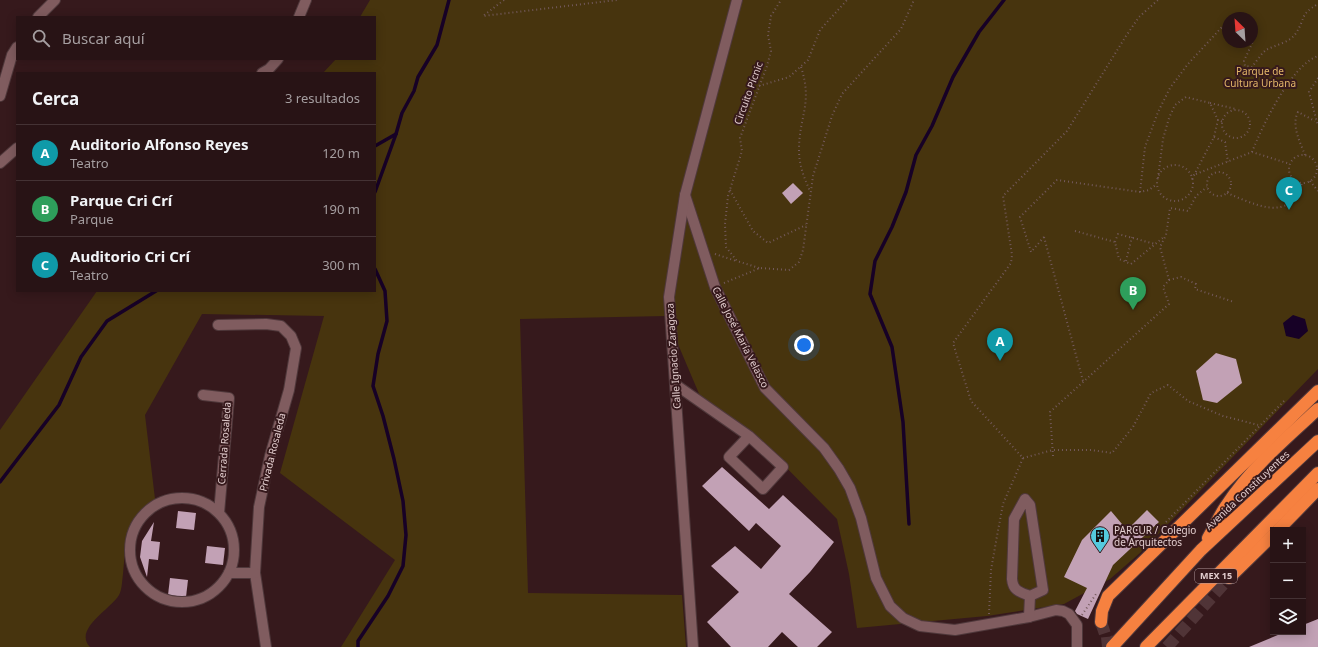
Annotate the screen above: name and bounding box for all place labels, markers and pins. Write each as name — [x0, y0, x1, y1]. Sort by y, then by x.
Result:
pin: C — [1276, 177, 1302, 210]
pin: B — [1120, 277, 1146, 310]
pin: A — [987, 328, 1013, 361]
place label: PARCUR / Colegio de Arquitectos — [1114, 523, 1196, 549]
building icon: PARCUR / Colegio de Arquitectos — [1089, 525, 1111, 553]

